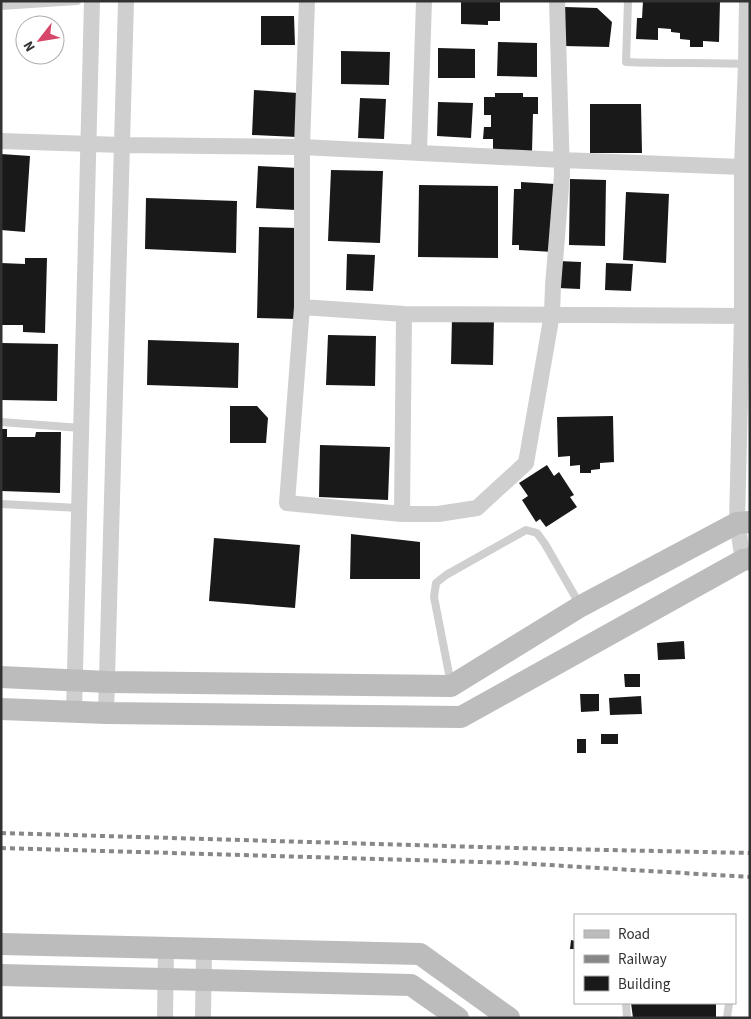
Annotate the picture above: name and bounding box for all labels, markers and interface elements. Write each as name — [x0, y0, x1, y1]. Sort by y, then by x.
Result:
north arrow — [15, 15, 65, 65]
text: N — [19, 37, 41, 55]
legend — [574, 914, 736, 1004]
text: Road — [618, 924, 650, 945]
text: Railway — [618, 949, 667, 970]
text: Building — [618, 974, 671, 995]

